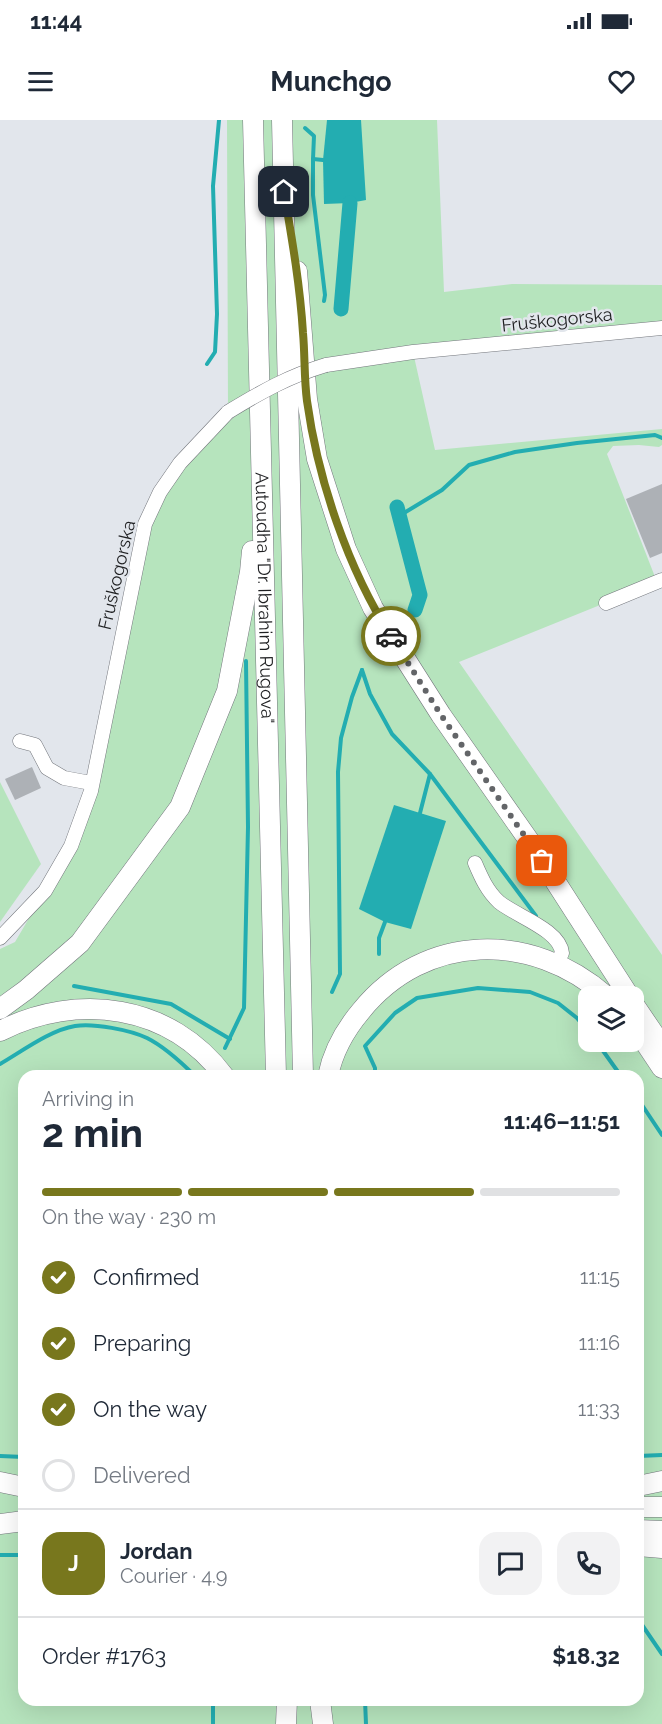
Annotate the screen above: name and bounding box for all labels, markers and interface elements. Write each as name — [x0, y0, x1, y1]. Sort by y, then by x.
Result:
text: 11:44 — [30, 8, 82, 34]
icon: menu — [24, 65, 57, 98]
icon: heart — [605, 65, 638, 98]
text: Munchgo — [270, 66, 392, 97]
pin — [258, 166, 309, 217]
icon: home — [267, 175, 300, 208]
street label: Fruškogorska — [500, 303, 614, 336]
street label: Autoudha "Dr. Ibrahim Rugova" — [251, 472, 279, 724]
street label: Fruškogorska — [94, 518, 139, 632]
courier — [361, 606, 421, 666]
icon: car — [375, 620, 408, 653]
pin — [516, 835, 567, 886]
icon: bag — [525, 844, 558, 877]
map controls — [578, 986, 644, 1052]
button: layers — [578, 986, 644, 1052]
text: Arriving in — [42, 1087, 134, 1111]
text: 11:46–11:51 — [503, 1108, 620, 1134]
text: 2 min — [42, 1110, 143, 1156]
text: On the way · 230 m — [42, 1205, 216, 1229]
icon: check — [42, 1261, 75, 1294]
text: Confirmed — [93, 1264, 200, 1290]
text: 11:15 — [580, 1265, 620, 1289]
icon: check — [42, 1327, 75, 1360]
text: Preparing — [93, 1330, 191, 1356]
text: 11:16 — [579, 1331, 620, 1355]
icon: check — [42, 1393, 75, 1426]
text: On the way — [93, 1396, 207, 1422]
text: 11:33 — [578, 1397, 620, 1421]
text: Delivered — [93, 1462, 191, 1488]
button: chat — [479, 1532, 542, 1595]
button: phone — [557, 1532, 620, 1595]
text: Jordan — [120, 1538, 192, 1564]
text: J — [68, 1550, 79, 1576]
text: Courier · 4.9 — [120, 1564, 228, 1588]
text: Order #1763 — [42, 1643, 166, 1669]
text: $18.32 — [552, 1643, 620, 1669]

